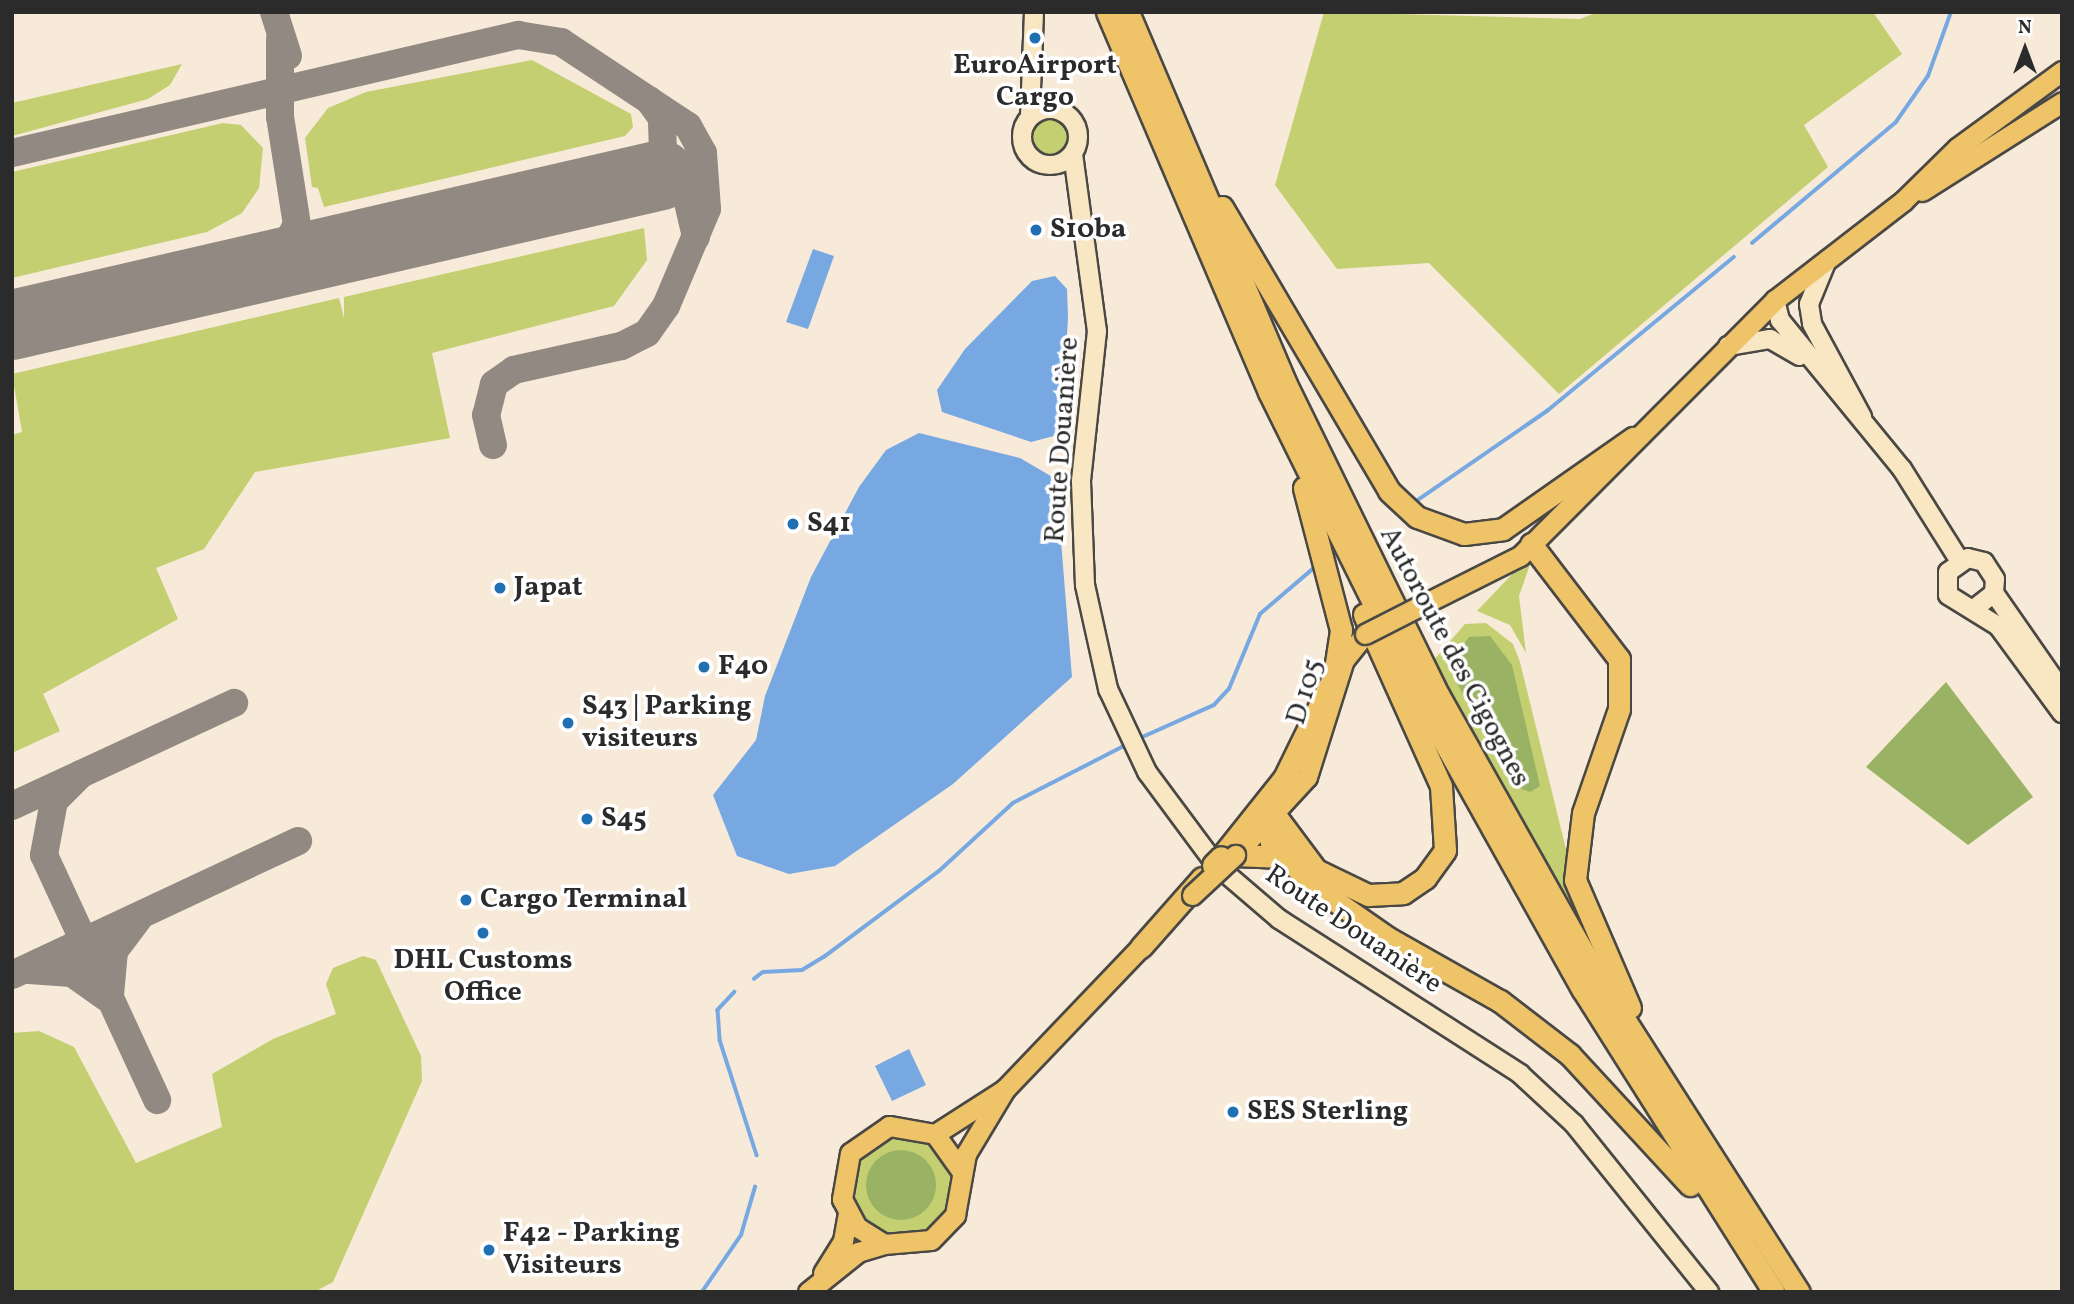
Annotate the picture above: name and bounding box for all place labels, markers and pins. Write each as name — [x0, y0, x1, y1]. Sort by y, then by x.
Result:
marker: EuroAirport Cargo — [1027, 30, 1043, 46]
place label: EuroAirport Cargo — [953, 49, 1117, 115]
place label: S10ba — [1050, 213, 1126, 247]
marker: S10ba — [1028, 222, 1044, 238]
place label: S41 — [807, 507, 851, 541]
marker: S41 — [785, 516, 801, 532]
place label: Japat — [514, 571, 583, 605]
marker: Japat — [492, 580, 508, 596]
place label: F40 — [718, 650, 768, 684]
marker: F40 — [696, 659, 712, 675]
place label: S43 | Parking visiteurs — [582, 690, 752, 756]
marker: S43 | Parking visiteurs — [560, 715, 576, 731]
place label: S45 — [601, 802, 647, 836]
marker: S45 — [579, 811, 595, 827]
place label: Cargo Terminal — [480, 883, 687, 917]
marker: Cargo Terminal — [458, 892, 474, 908]
marker: DHL Customs Office — [475, 925, 491, 941]
place label: DHL Customs Office — [394, 944, 572, 1010]
place label: SES Sterling — [1247, 1095, 1408, 1129]
marker: SES Sterling — [1225, 1104, 1241, 1120]
place label: F42 - Parking Visiteurs — [503, 1217, 681, 1283]
marker: F42 - Parking Visiteurs — [481, 1242, 497, 1258]

